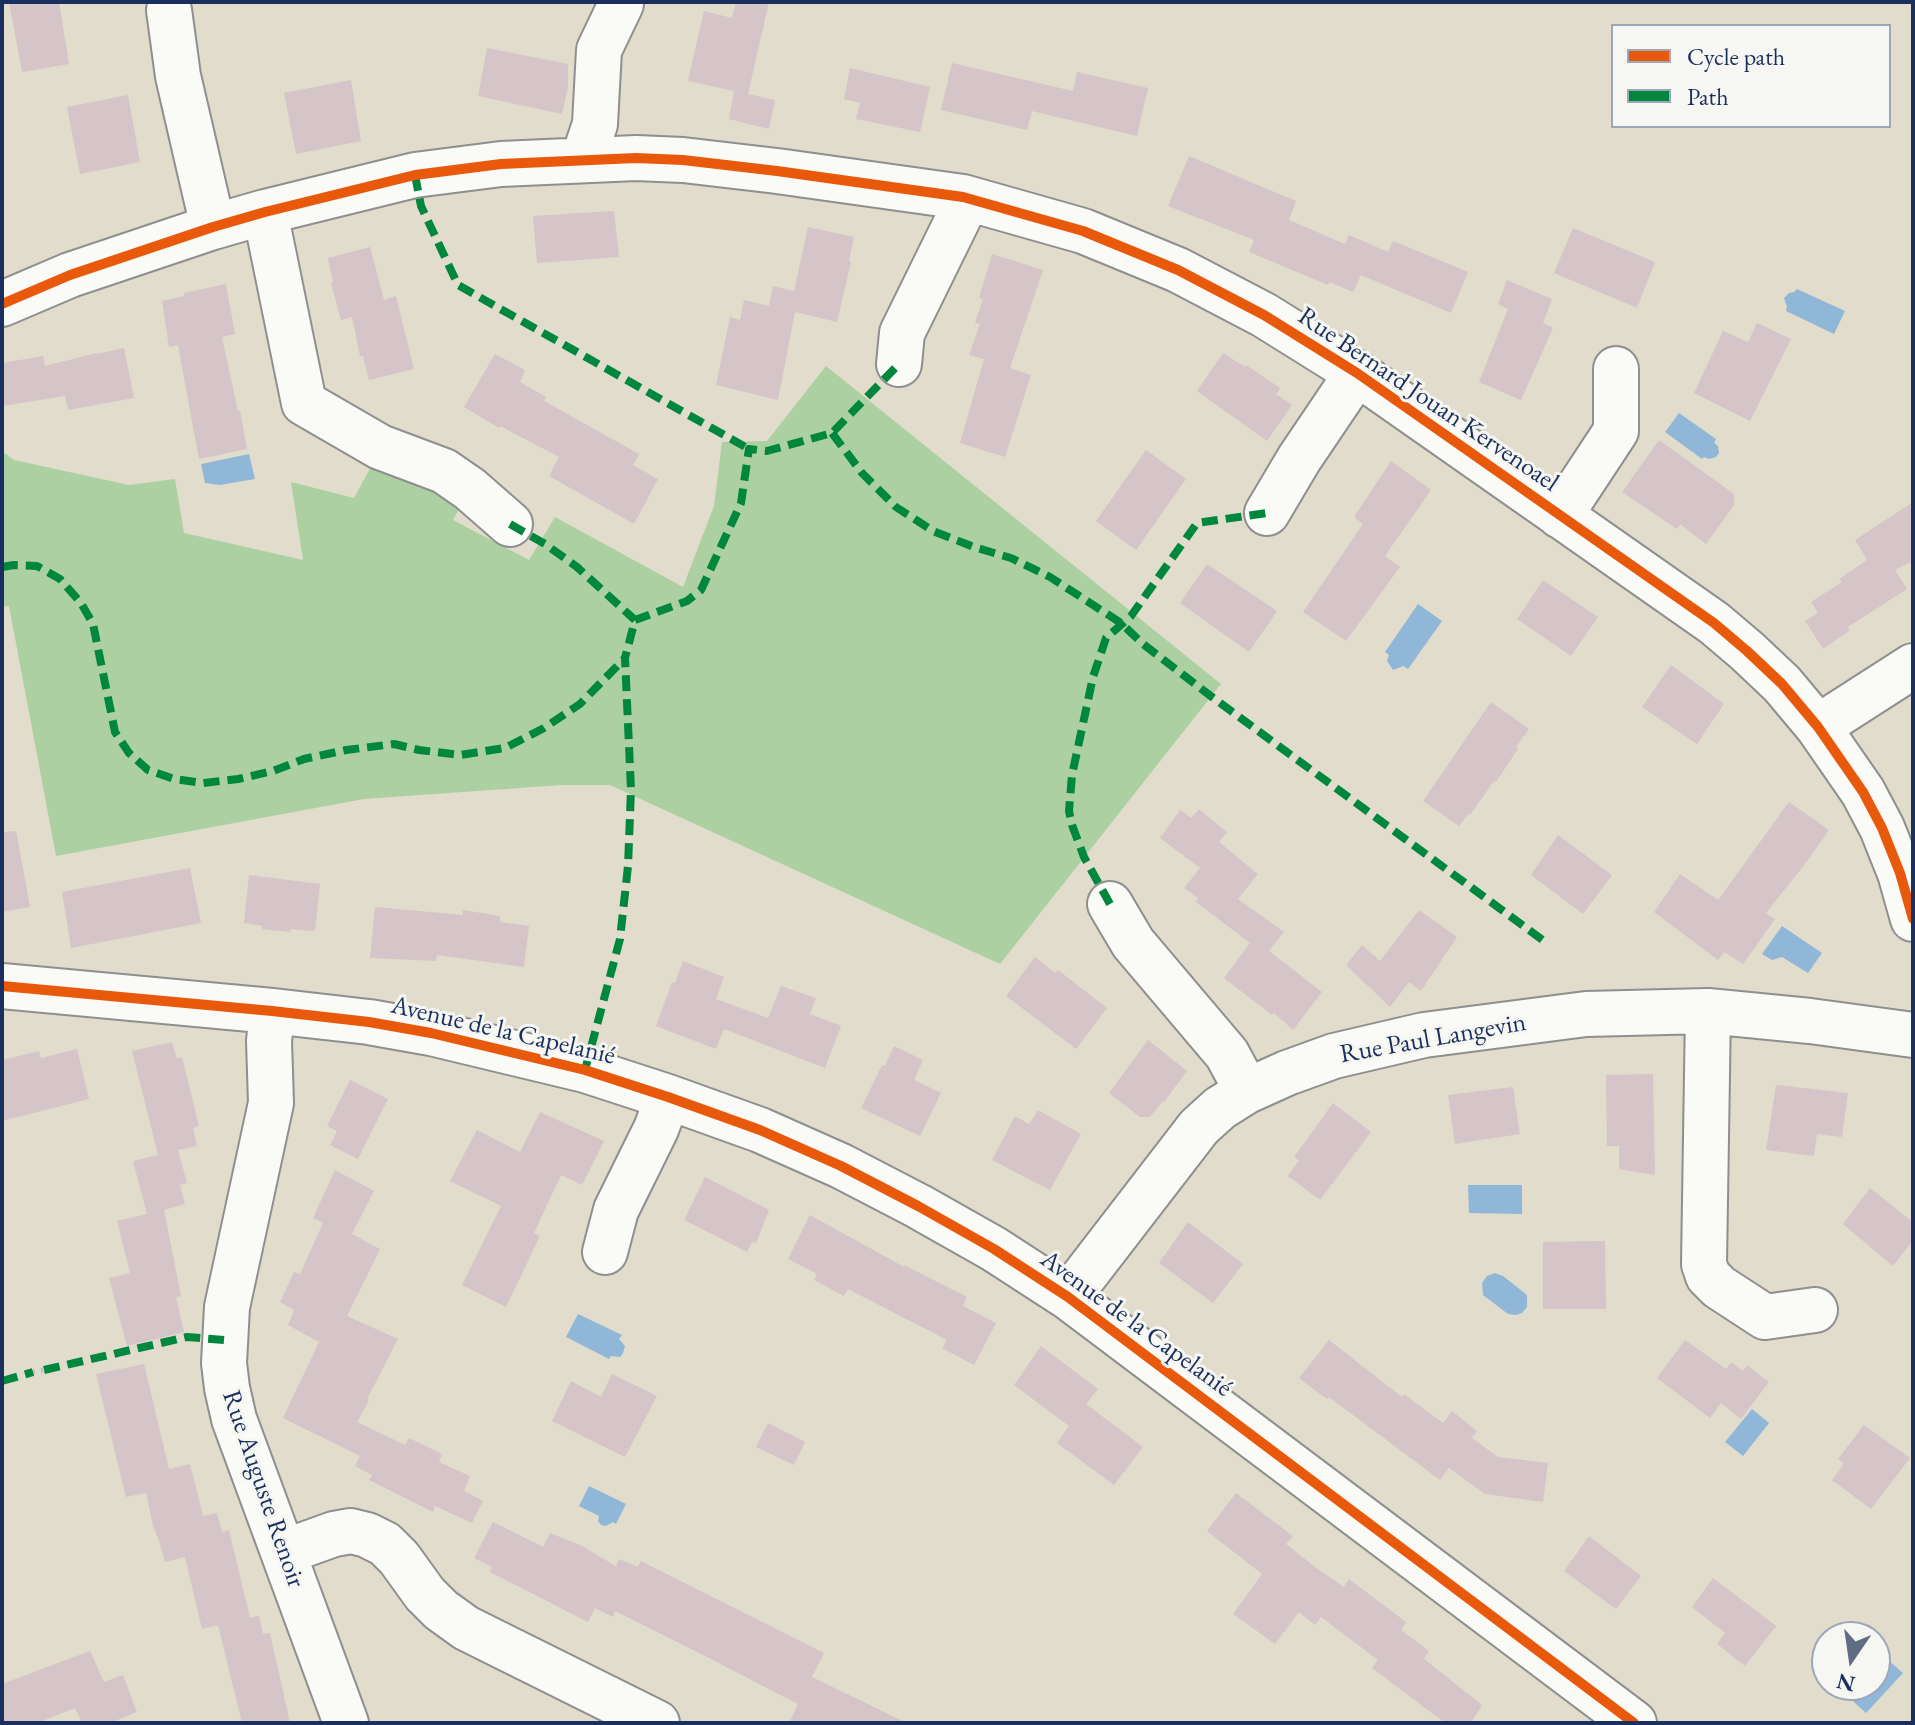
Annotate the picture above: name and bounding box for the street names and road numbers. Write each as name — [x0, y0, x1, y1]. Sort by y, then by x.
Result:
street label: Rue Bernard Jouan Kervenoael — [1292, 301, 1564, 499]
street label: Avenue de la Capelanié — [388, 990, 618, 1072]
street label: Rue Paul Langevin — [1338, 1007, 1528, 1071]
street label: Avenue de la Capelanié — [1034, 1244, 1238, 1404]
street label: Rue Auguste Renoir — [215, 1386, 311, 1592]

